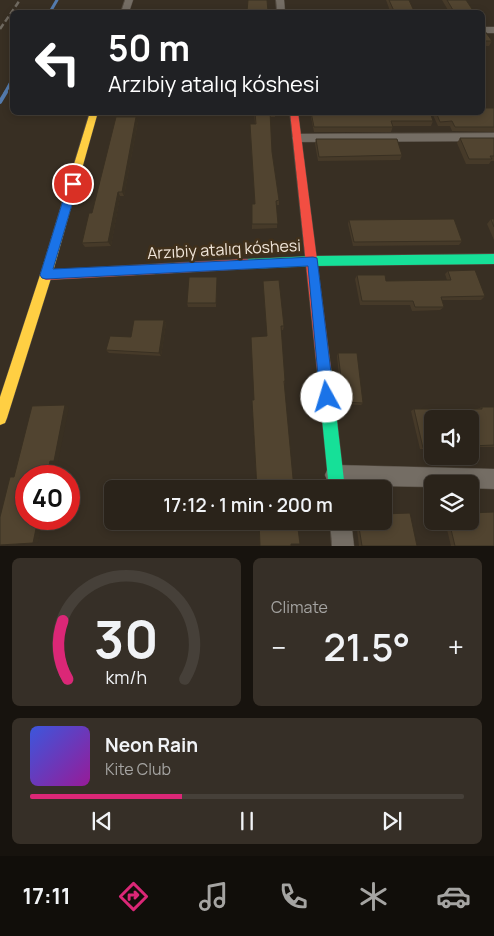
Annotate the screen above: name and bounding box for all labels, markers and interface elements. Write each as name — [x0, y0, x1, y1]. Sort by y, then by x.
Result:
text: 50 m — [108, 24, 190, 72]
icon: left — [25, 30, 90, 95]
text: Arzıbiy atalıq kóshesi — [108, 69, 320, 99]
pin — [52, 163, 94, 205]
icon: arrive — [59, 170, 87, 198]
street label: Arzıbiy atalıq kóshesi — [147, 234, 301, 264]
position arrow — [300, 370, 352, 422]
map controls — [424, 410, 479, 530]
button: sound — [424, 410, 479, 465]
speed limit sign: 40 — [15, 465, 80, 530]
button: layers — [424, 475, 479, 530]
text: 17:12 · 1 min · 200 m — [163, 492, 333, 518]
text: Climate — [271, 596, 328, 618]
text: 30 — [94, 603, 159, 674]
text: 21.5° — [323, 620, 410, 672]
text: − — [271, 628, 286, 666]
text: + — [448, 628, 464, 666]
text: km/h — [106, 665, 147, 689]
text: Neon Rain — [105, 732, 198, 758]
text: Kite Club — [105, 758, 171, 780]
icon: previous — [88, 807, 116, 835]
icon: pause — [233, 807, 261, 835]
icon: next — [378, 807, 406, 835]
icon: directions — [116, 879, 151, 914]
icon: music — [196, 879, 231, 914]
icon: phone — [276, 879, 311, 914]
icon: climate — [356, 879, 391, 914]
icon: car — [436, 879, 471, 914]
text: 17:11 — [23, 881, 71, 911]

